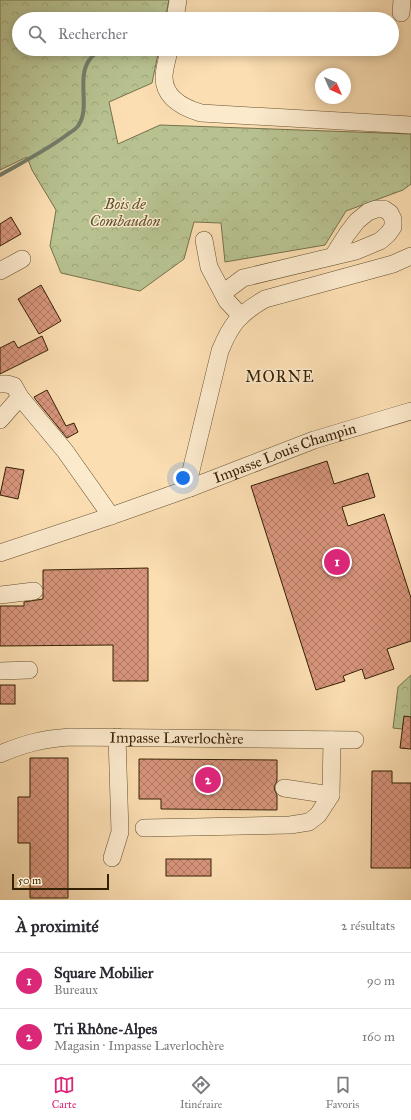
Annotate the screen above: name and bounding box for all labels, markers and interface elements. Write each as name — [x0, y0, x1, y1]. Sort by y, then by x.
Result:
search box — [12, 12, 399, 56]
icon: search — [26, 23, 48, 45]
text: Rechercher — [58, 25, 128, 43]
north arrow — [315, 68, 351, 104]
park label: Bois de Combaudon — [90, 195, 160, 230]
district label: MORNE — [245, 367, 315, 386]
street label: Impasse Louis Champin — [211, 419, 358, 487]
your location — [173, 468, 193, 488]
pin: 1 — [324, 547, 350, 577]
street label: Impasse Laverlochère — [110, 728, 244, 748]
pin: 2 — [195, 765, 221, 795]
scale bar — [12, 872, 109, 891]
text: 50 m — [18, 874, 41, 887]
text: À proximité — [16, 916, 99, 937]
text: 2 résultats — [341, 918, 395, 934]
text: Square Mobilier — [54, 964, 153, 982]
text: 1 — [26, 973, 32, 989]
text: 90 m — [367, 973, 395, 989]
text: Bureaux — [54, 982, 98, 998]
text: Tri Rhône-Alpes — [54, 1020, 157, 1038]
text: 2 — [26, 1029, 32, 1045]
text: 160 m — [362, 1029, 395, 1045]
text: Magasin · Impasse Laverlochère — [54, 1038, 224, 1054]
tab: Carte — [52, 1074, 76, 1111]
tab: Itinéraire — [180, 1074, 222, 1111]
tab: Favoris — [326, 1074, 359, 1111]

